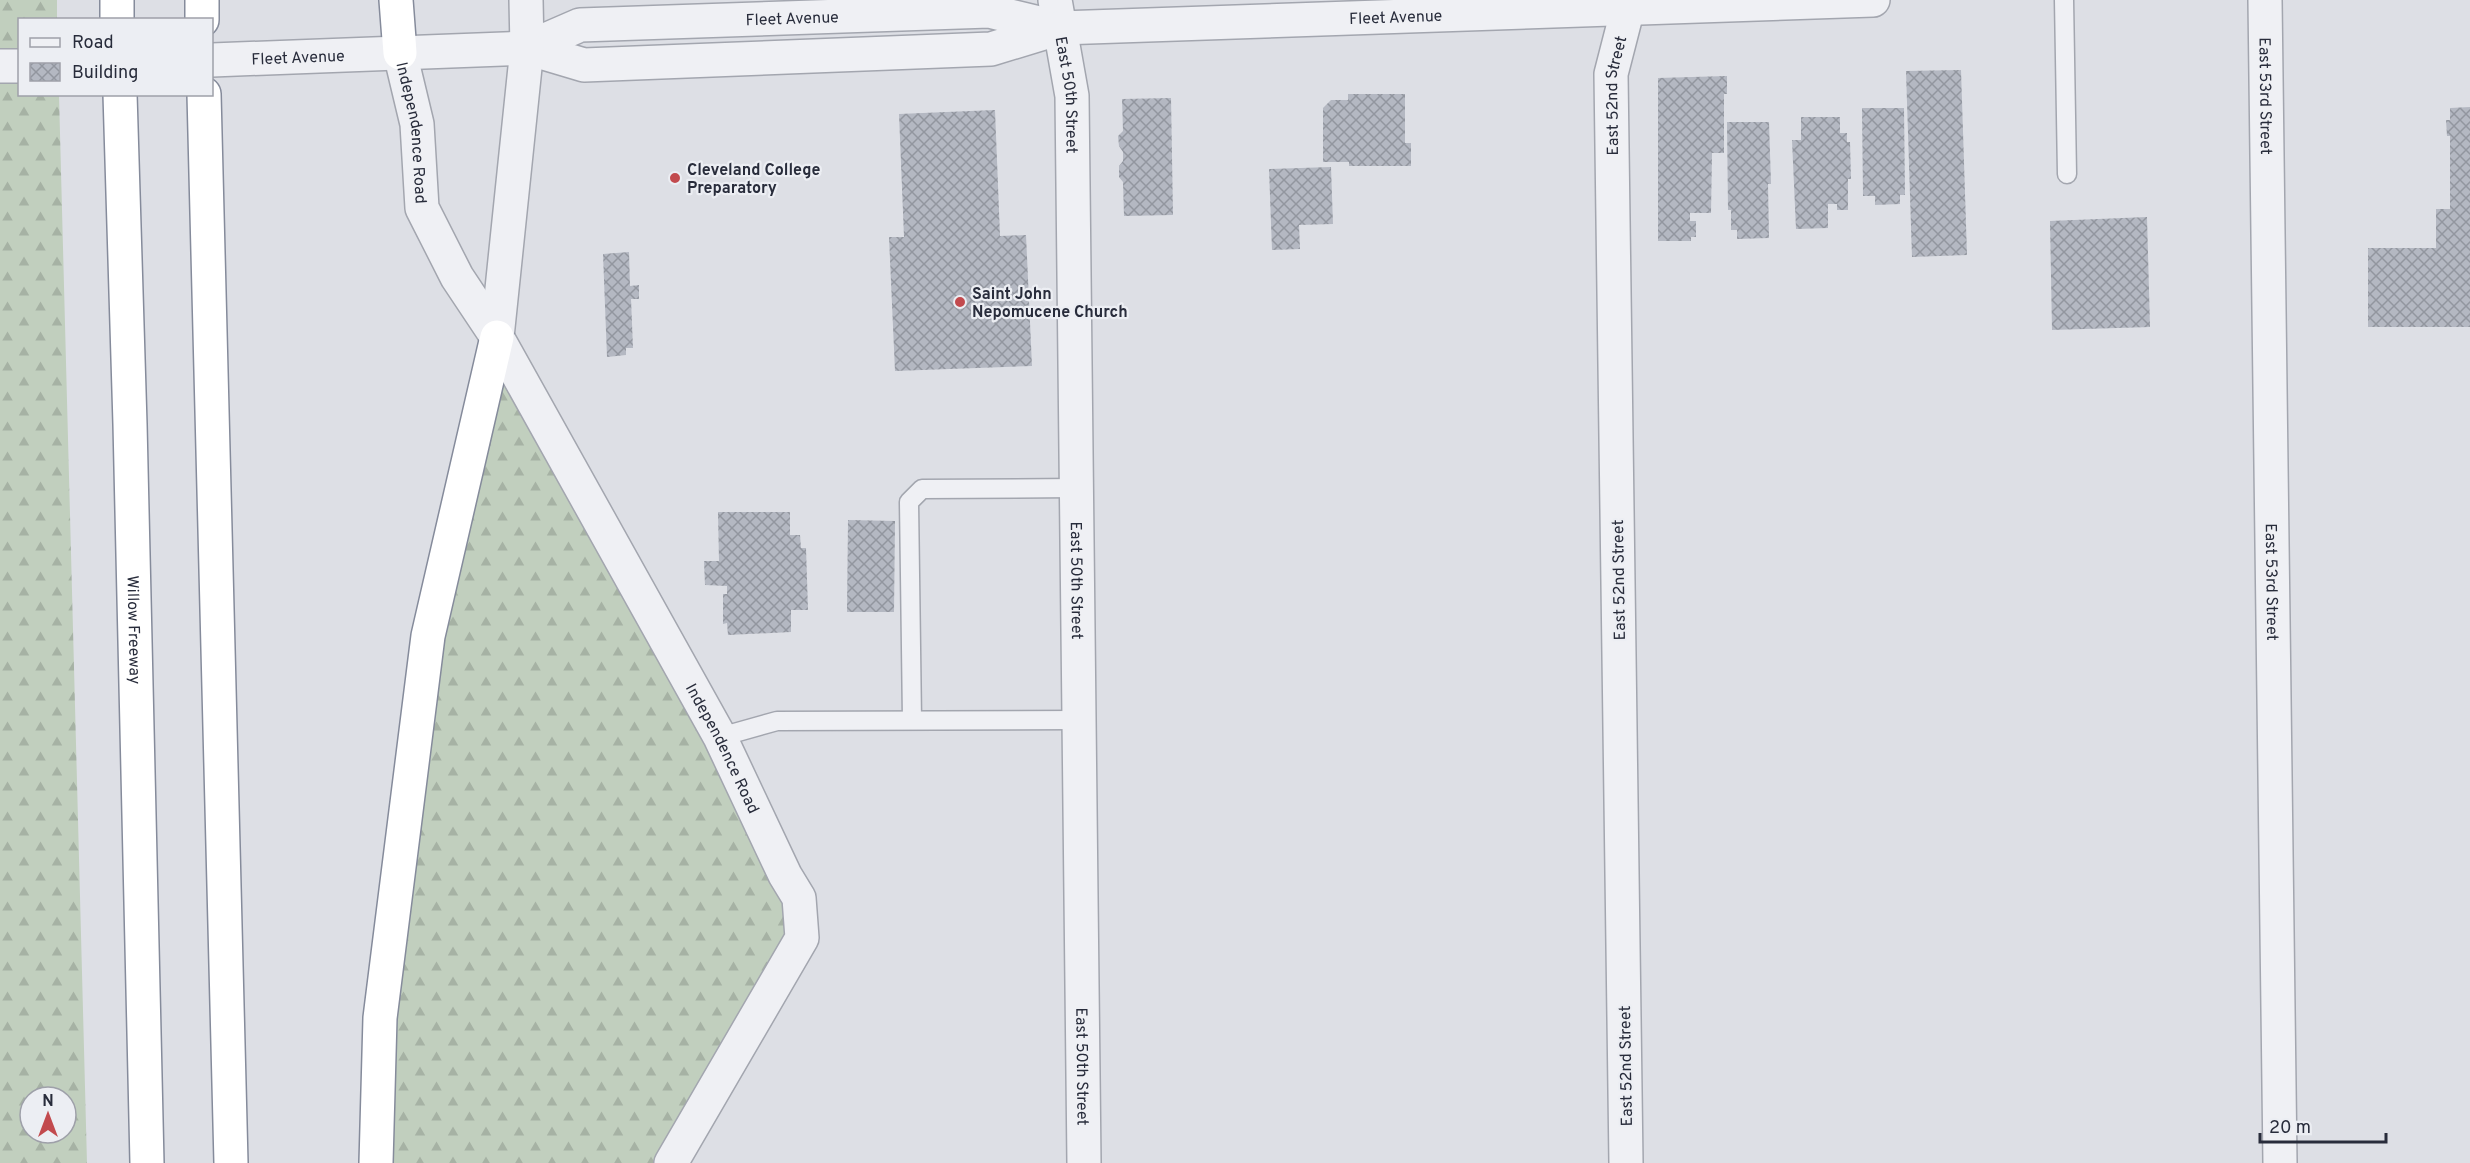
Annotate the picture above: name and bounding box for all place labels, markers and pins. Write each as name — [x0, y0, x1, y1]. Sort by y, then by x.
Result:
place label: Cleveland College Preparatory — [687, 161, 820, 199]
marker: Cleveland College Preparatory — [668, 171, 682, 185]
place label: Saint John Nepomucene Church — [972, 285, 1128, 323]
marker: Saint John Nepomucene Church — [953, 295, 967, 309]

